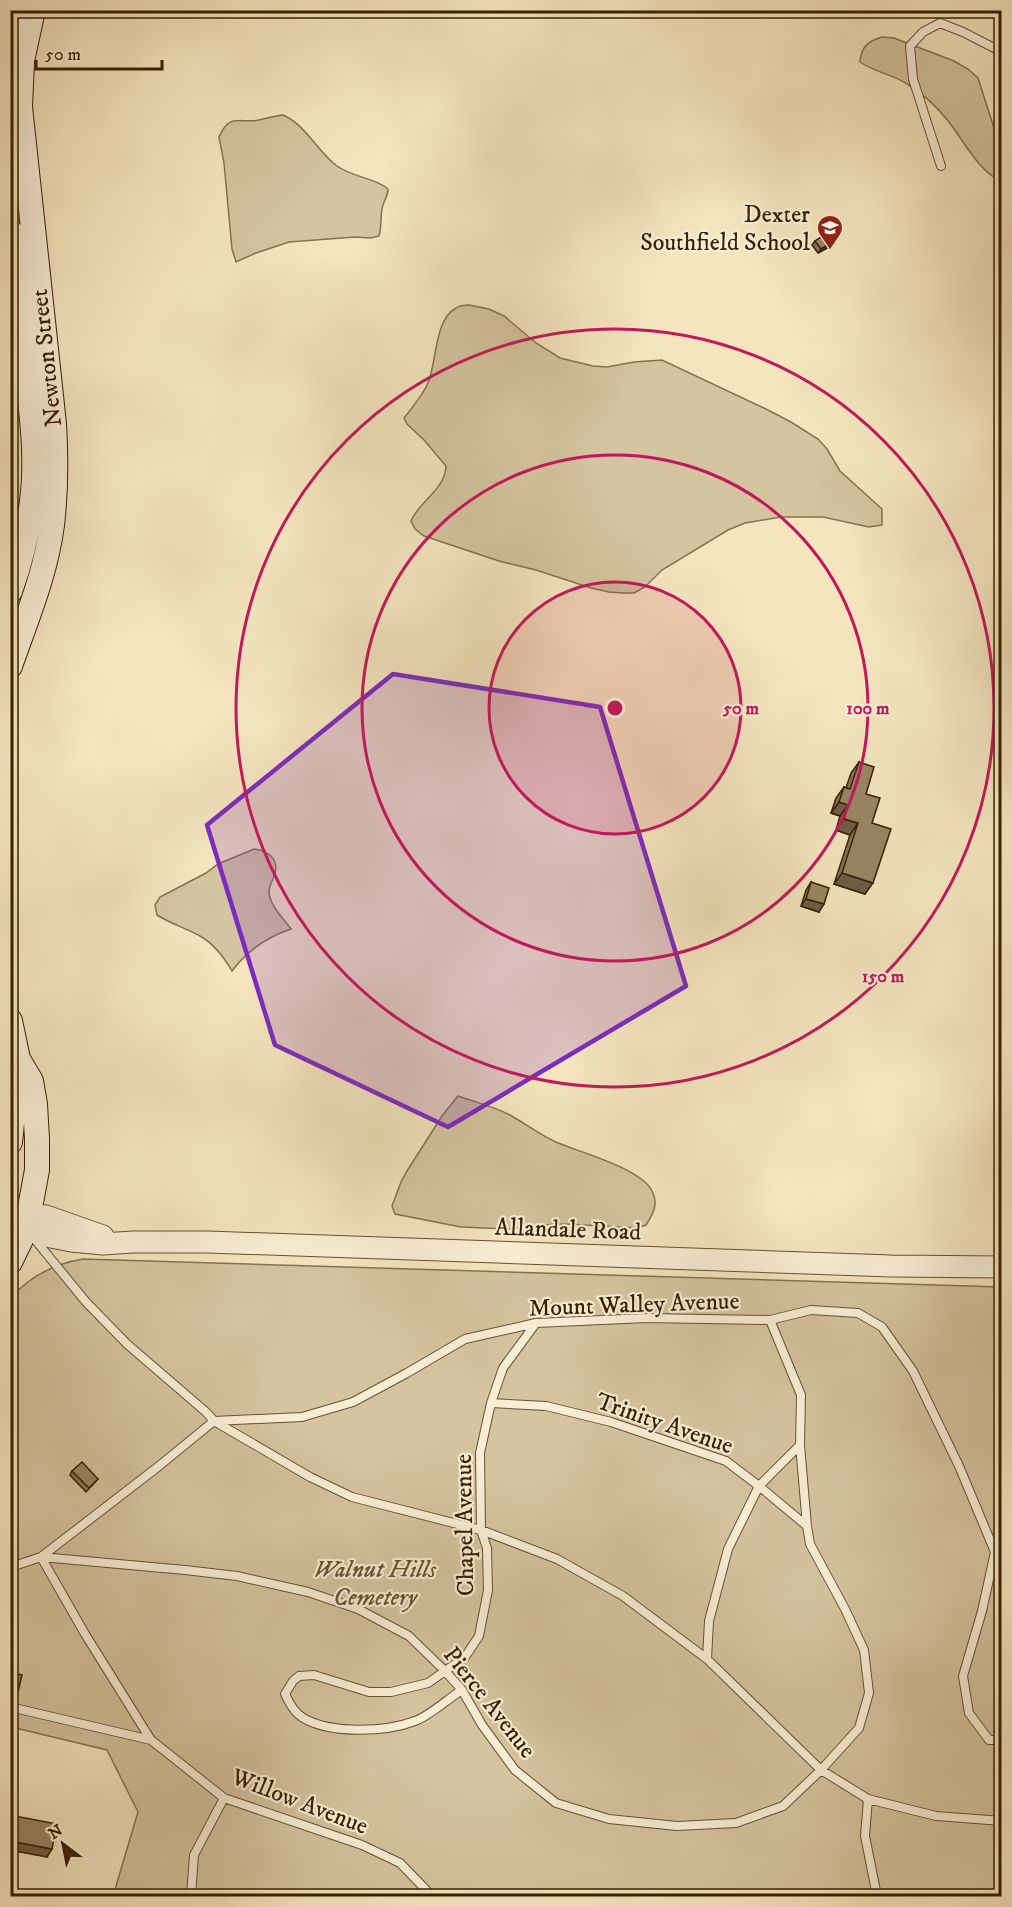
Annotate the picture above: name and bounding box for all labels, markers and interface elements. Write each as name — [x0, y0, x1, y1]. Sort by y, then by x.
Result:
scale bar — [36, 33, 162, 71]
text: 50 m — [45, 44, 81, 66]
place label: Dexter Southfield School — [640, 200, 811, 258]
school or university icon: Dexter Southfield School — [815, 213, 845, 251]
street label: Newton Street — [25, 287, 69, 428]
centre of rings — [605, 698, 625, 718]
text: 50 m — [722, 698, 759, 720]
text: 100 m — [846, 698, 890, 720]
text: 150 m — [862, 966, 905, 988]
street label: Allandale Road — [494, 1212, 642, 1248]
street label: Mount Walley Avenue — [528, 1286, 740, 1324]
street label: Trinity Avenue — [592, 1387, 737, 1461]
street label: Chapel Avenue — [449, 1454, 481, 1596]
park label: Walnut Hills Cemetery — [314, 1555, 437, 1613]
street label: Pierce Avenue — [436, 1641, 542, 1765]
street label: Willow Avenue — [226, 1762, 372, 1842]
north arrow — [33, 1814, 93, 1874]
text: N — [45, 1820, 66, 1844]

